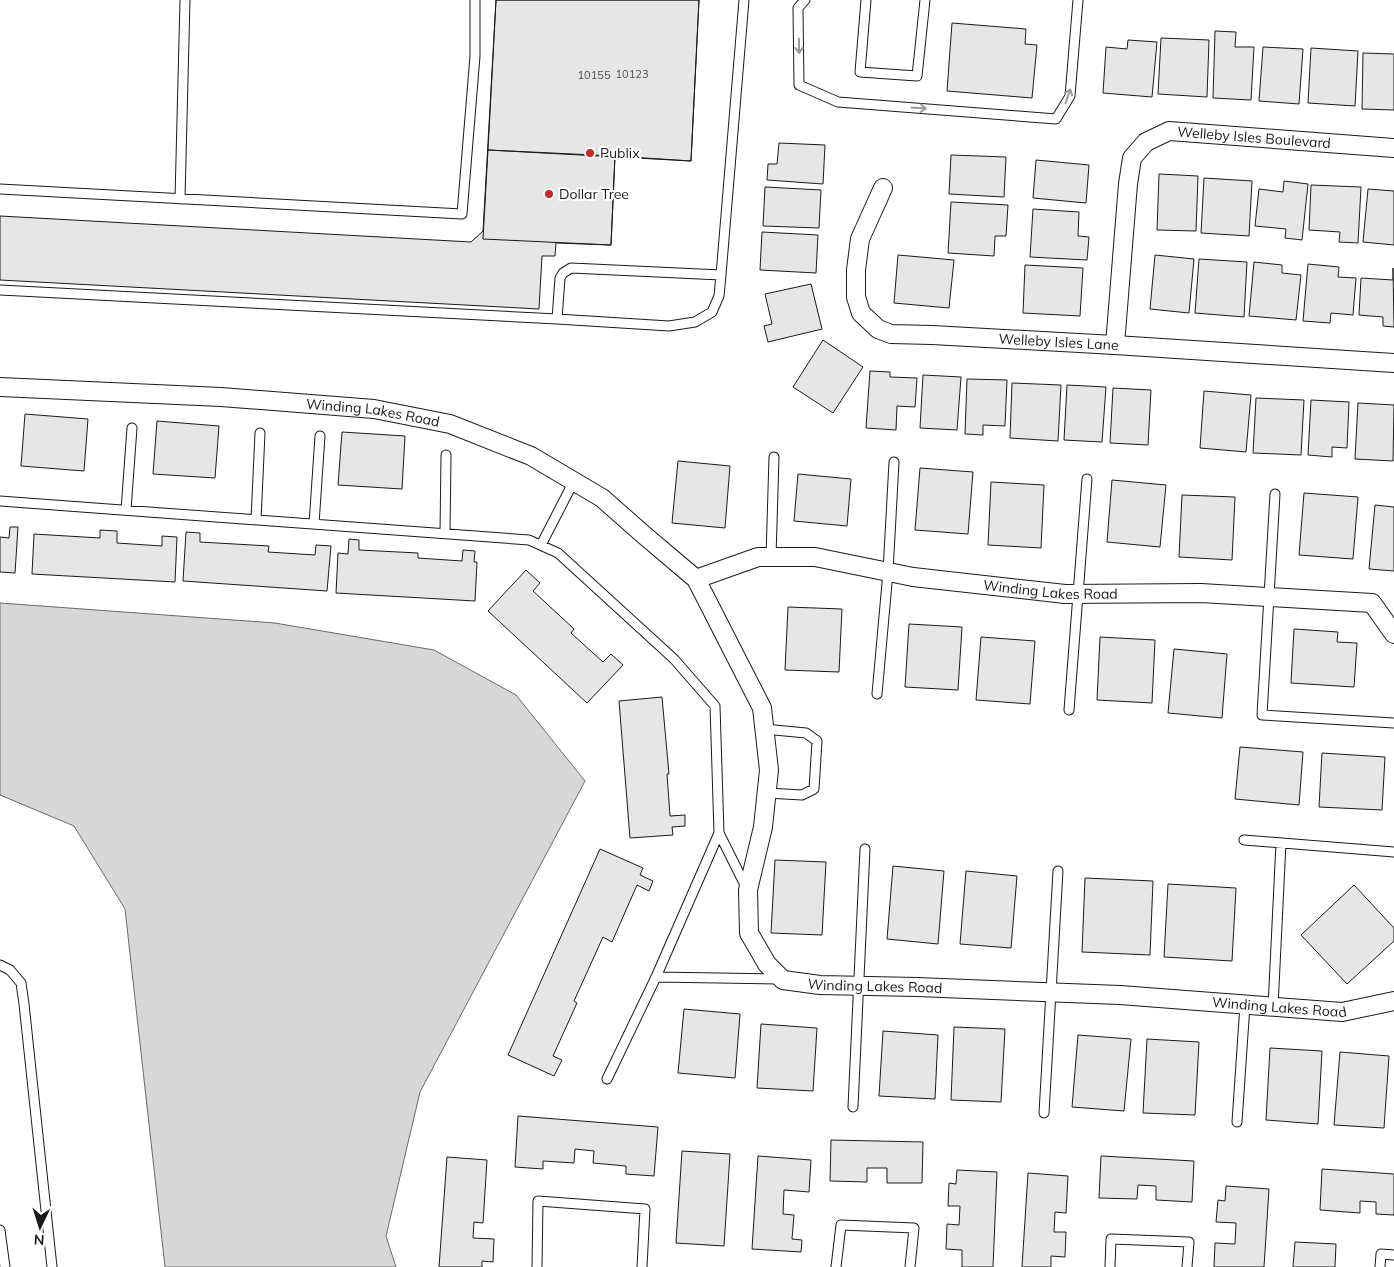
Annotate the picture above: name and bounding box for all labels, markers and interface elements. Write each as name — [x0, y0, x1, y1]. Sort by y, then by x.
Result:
one-way arrow — [794, 38, 804, 54]
house number: 10123 — [616, 67, 649, 81]
house number: 10155 — [578, 68, 611, 82]
one-way arrow — [1063, 88, 1073, 104]
one-way arrow — [911, 104, 927, 113]
street label: Welleby Isles Boulevard — [1177, 123, 1332, 152]
place label: Publix — [600, 144, 640, 162]
marker: Publix — [584, 147, 596, 159]
place label: Dollar Tree — [559, 185, 629, 203]
marker: Dollar Tree — [543, 188, 555, 200]
street label: Welleby Isles Lane — [998, 330, 1119, 354]
street label: Winding Lakes Road — [305, 395, 441, 431]
street label: Winding Lakes Road — [982, 576, 1118, 603]
street label: Winding Lakes Road — [806, 974, 943, 997]
street label: Winding Lakes Road — [1211, 993, 1348, 1022]
north arrow — [15, 1202, 65, 1252]
text: N — [33, 1231, 45, 1249]

